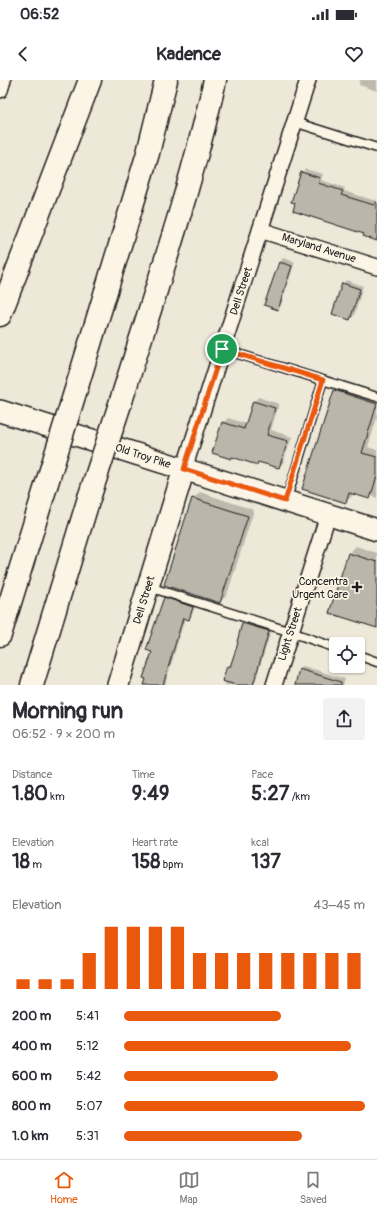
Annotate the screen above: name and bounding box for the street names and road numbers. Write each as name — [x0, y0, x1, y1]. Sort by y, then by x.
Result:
street label: Maryland Avenue — [280, 231, 358, 266]
street label: Dell Street — [227, 265, 255, 317]
street label: Old Troy Pike — [113, 441, 173, 471]
street label: Dell Street — [131, 574, 158, 626]
street label: Light Street — [275, 605, 305, 662]

